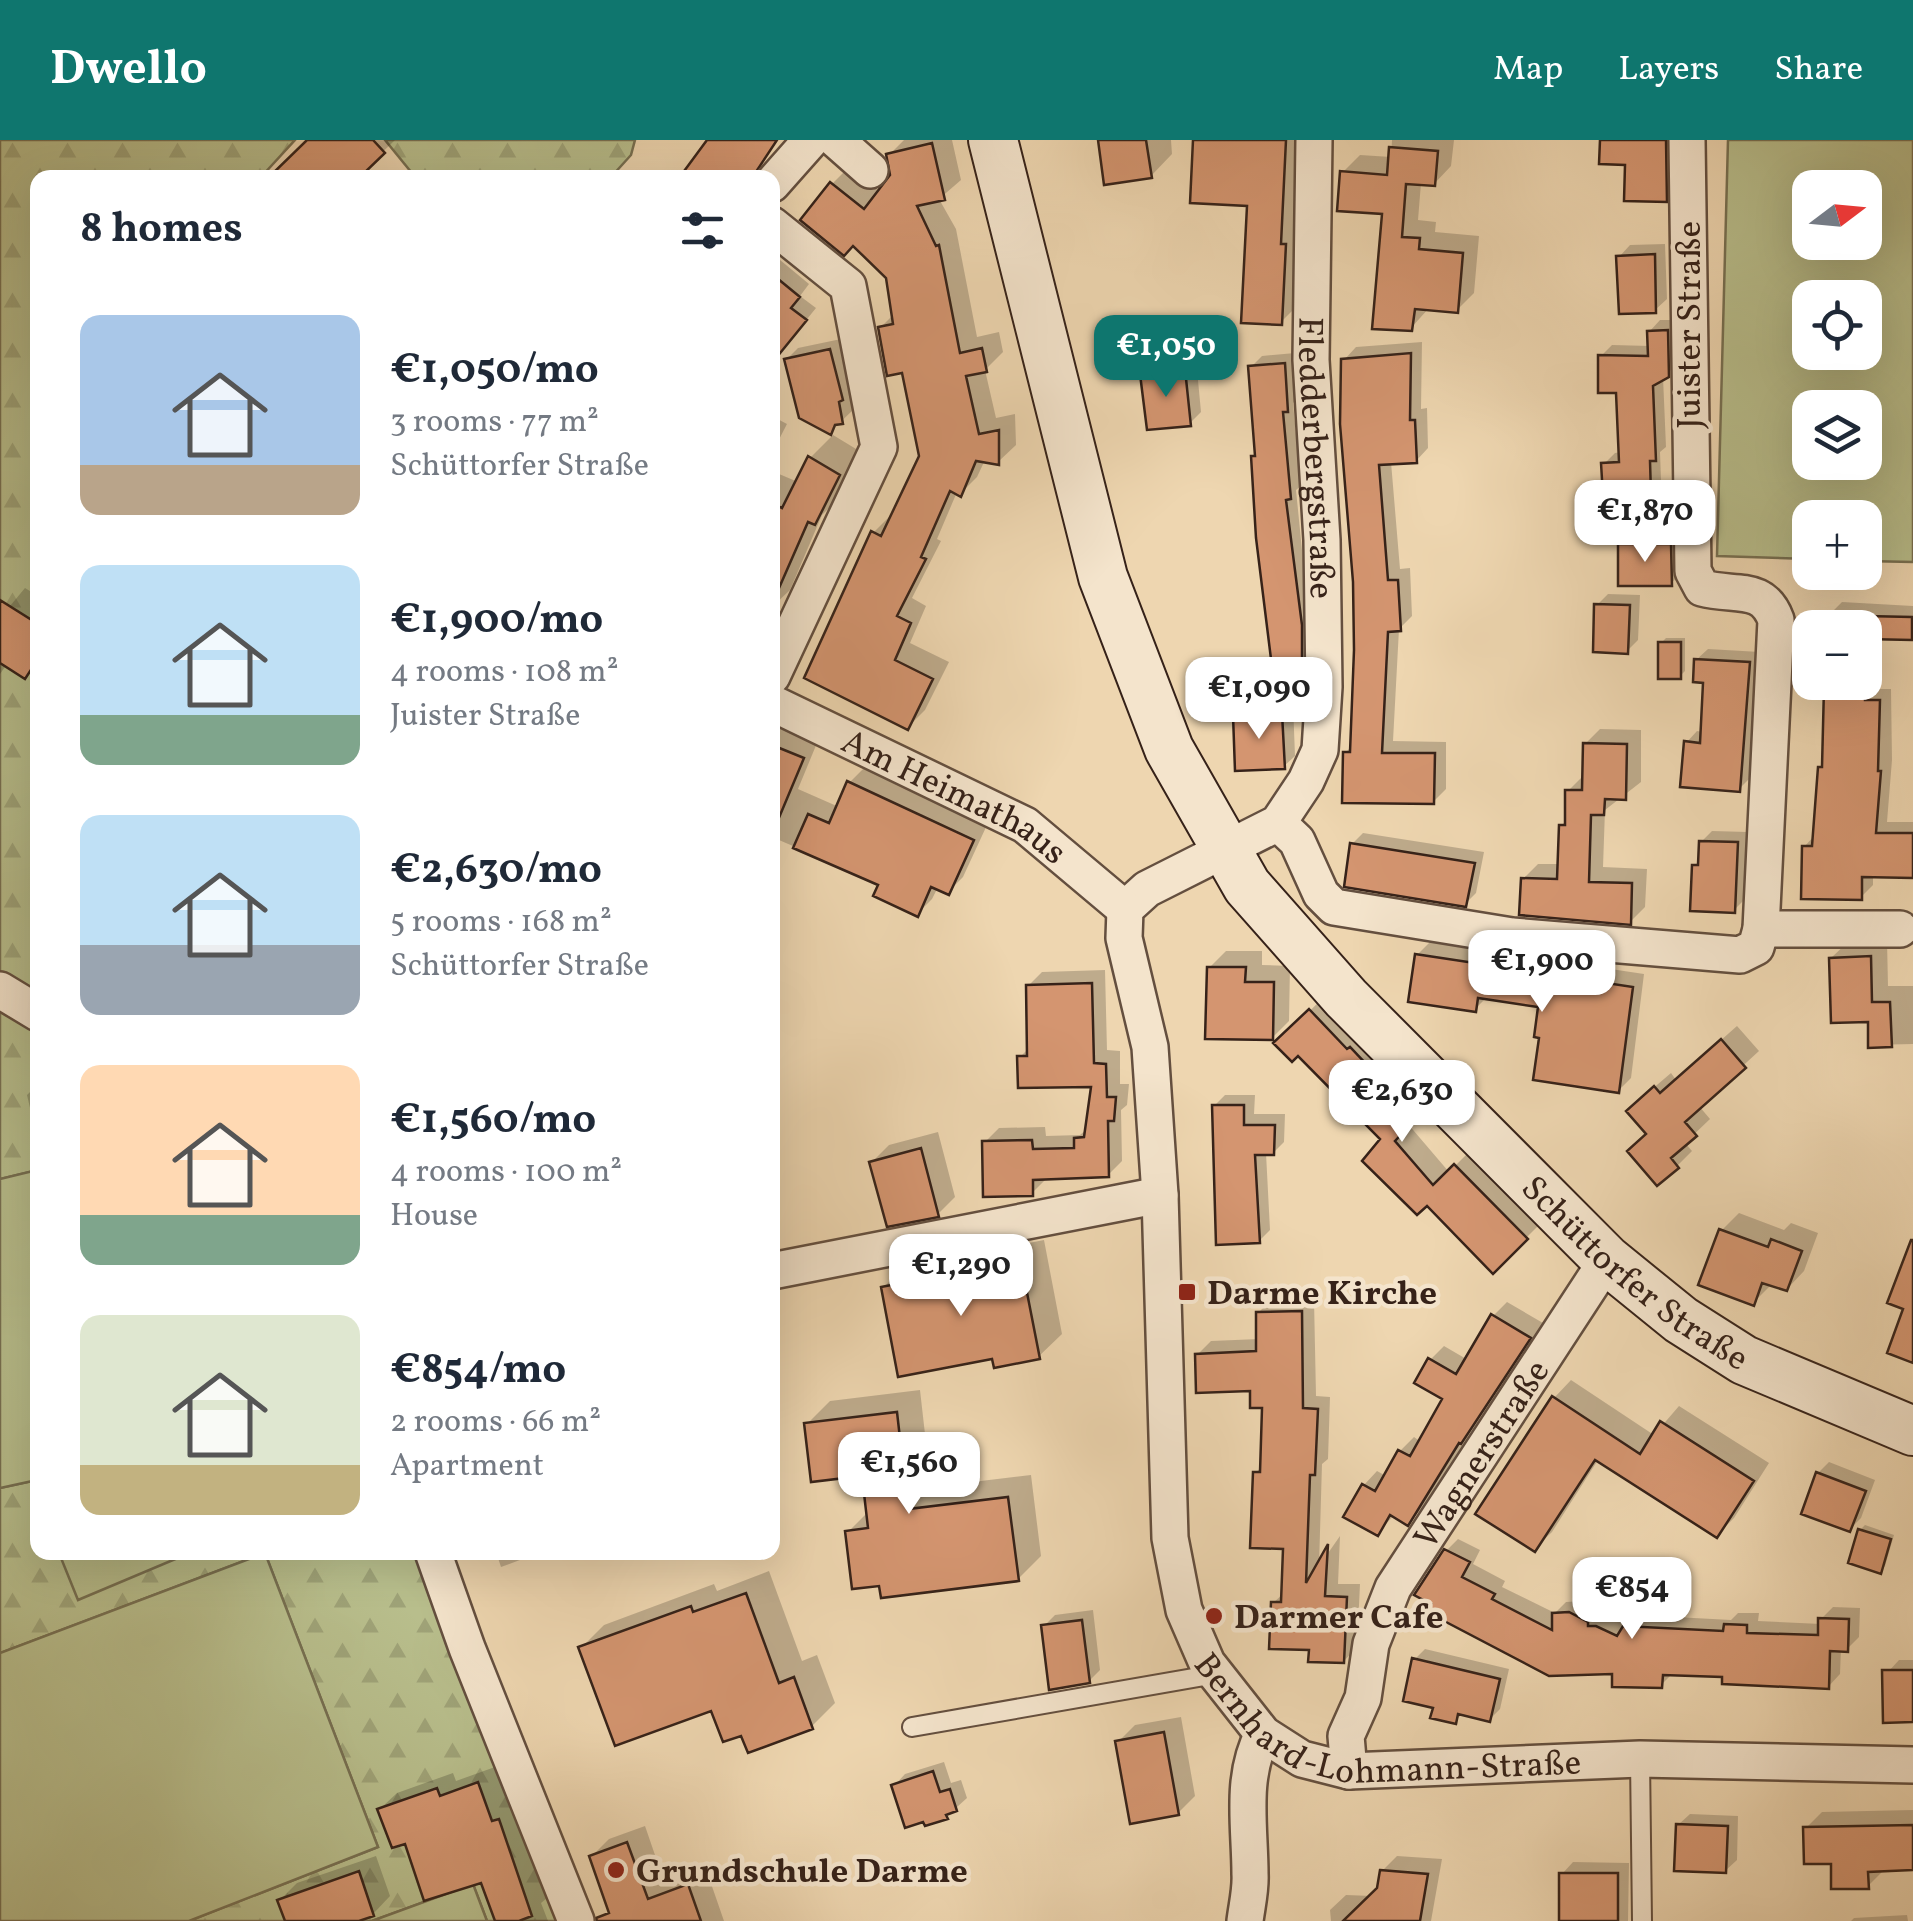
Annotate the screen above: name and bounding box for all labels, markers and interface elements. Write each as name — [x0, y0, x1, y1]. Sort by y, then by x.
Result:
text: Dwello — [50, 37, 207, 104]
text: Map — [1493, 46, 1563, 94]
text: Layers — [1618, 46, 1719, 94]
text: Share — [1774, 46, 1863, 94]
north arrow — [1792, 170, 1882, 260]
map controls — [1792, 170, 1882, 700]
text: 8 homes — [80, 201, 243, 260]
icon: filters — [675, 203, 730, 258]
street label: Juister Straße — [1667, 221, 1715, 429]
button: locate — [1792, 280, 1882, 370]
pin: €1,050 — [1085, 315, 1247, 400]
street label: Fledderbergstraße — [1284, 316, 1344, 599]
text: €1,050 — [1116, 325, 1216, 369]
text: €1,050/mo — [390, 342, 599, 401]
icon: home — [160, 355, 280, 475]
button: layers — [1792, 390, 1882, 480]
text: 3 rooms · 77 m² — [390, 401, 599, 445]
text: Schüttorfer Straße — [390, 445, 649, 489]
pin: €1,870 — [1564, 480, 1726, 565]
text: €1,870 — [1596, 490, 1694, 534]
button: + — [1792, 500, 1882, 590]
text: €1,900/mo — [390, 592, 603, 651]
icon: home — [160, 605, 280, 725]
button: − — [1792, 610, 1882, 700]
text: 4 rooms · 108 m² — [390, 651, 619, 695]
pin: €1,090 — [1178, 657, 1340, 742]
text: €1,090 — [1207, 667, 1311, 711]
text: Juister Straße — [390, 695, 580, 739]
street label: Am Heimathaus — [833, 719, 1076, 877]
text: €2,630/mo — [390, 842, 602, 901]
icon: home — [160, 855, 280, 975]
text: 5 rooms · 168 m² — [390, 901, 612, 945]
pin: €1,900 — [1461, 930, 1623, 1015]
text: €1,900 — [1490, 940, 1594, 984]
text: Schüttorfer Straße — [390, 945, 649, 989]
pin: €2,630 — [1321, 1060, 1483, 1145]
text: €2,630 — [1351, 1070, 1453, 1114]
text: €1,560/mo — [390, 1092, 596, 1151]
icon: home — [160, 1105, 280, 1225]
text: 4 rooms · 100 m² — [390, 1151, 622, 1195]
street label: Schüttorfer Straße — [1509, 1166, 1757, 1384]
text: House — [390, 1195, 478, 1239]
pin: €1,290 — [880, 1234, 1042, 1319]
text: €1,290 — [911, 1244, 1011, 1288]
place label: Darme Kirche — [1207, 1271, 1437, 1319]
marker: Darme Kirche — [1176, 1281, 1198, 1303]
text: €854/mo — [390, 1342, 566, 1401]
street label: Wagnerstraße — [1404, 1351, 1563, 1559]
icon: home — [160, 1355, 280, 1475]
text: 2 rooms · 66 m² — [390, 1401, 601, 1445]
pin: €1,560 — [828, 1432, 990, 1517]
text: €1,560 — [860, 1442, 958, 1486]
text: Apartment — [390, 1445, 544, 1489]
pin: €854 — [1573, 1557, 1691, 1642]
text: €854 — [1594, 1567, 1670, 1611]
place label: Darmer Cafe — [1234, 1595, 1444, 1643]
marker: Darmer Cafe — [1203, 1605, 1225, 1627]
street label: Bernhard-Lohmann-Straße — [1181, 1644, 1582, 1798]
place label: Grundschule Darme — [636, 1849, 968, 1897]
marker: Grundschule Darme — [605, 1859, 627, 1881]

